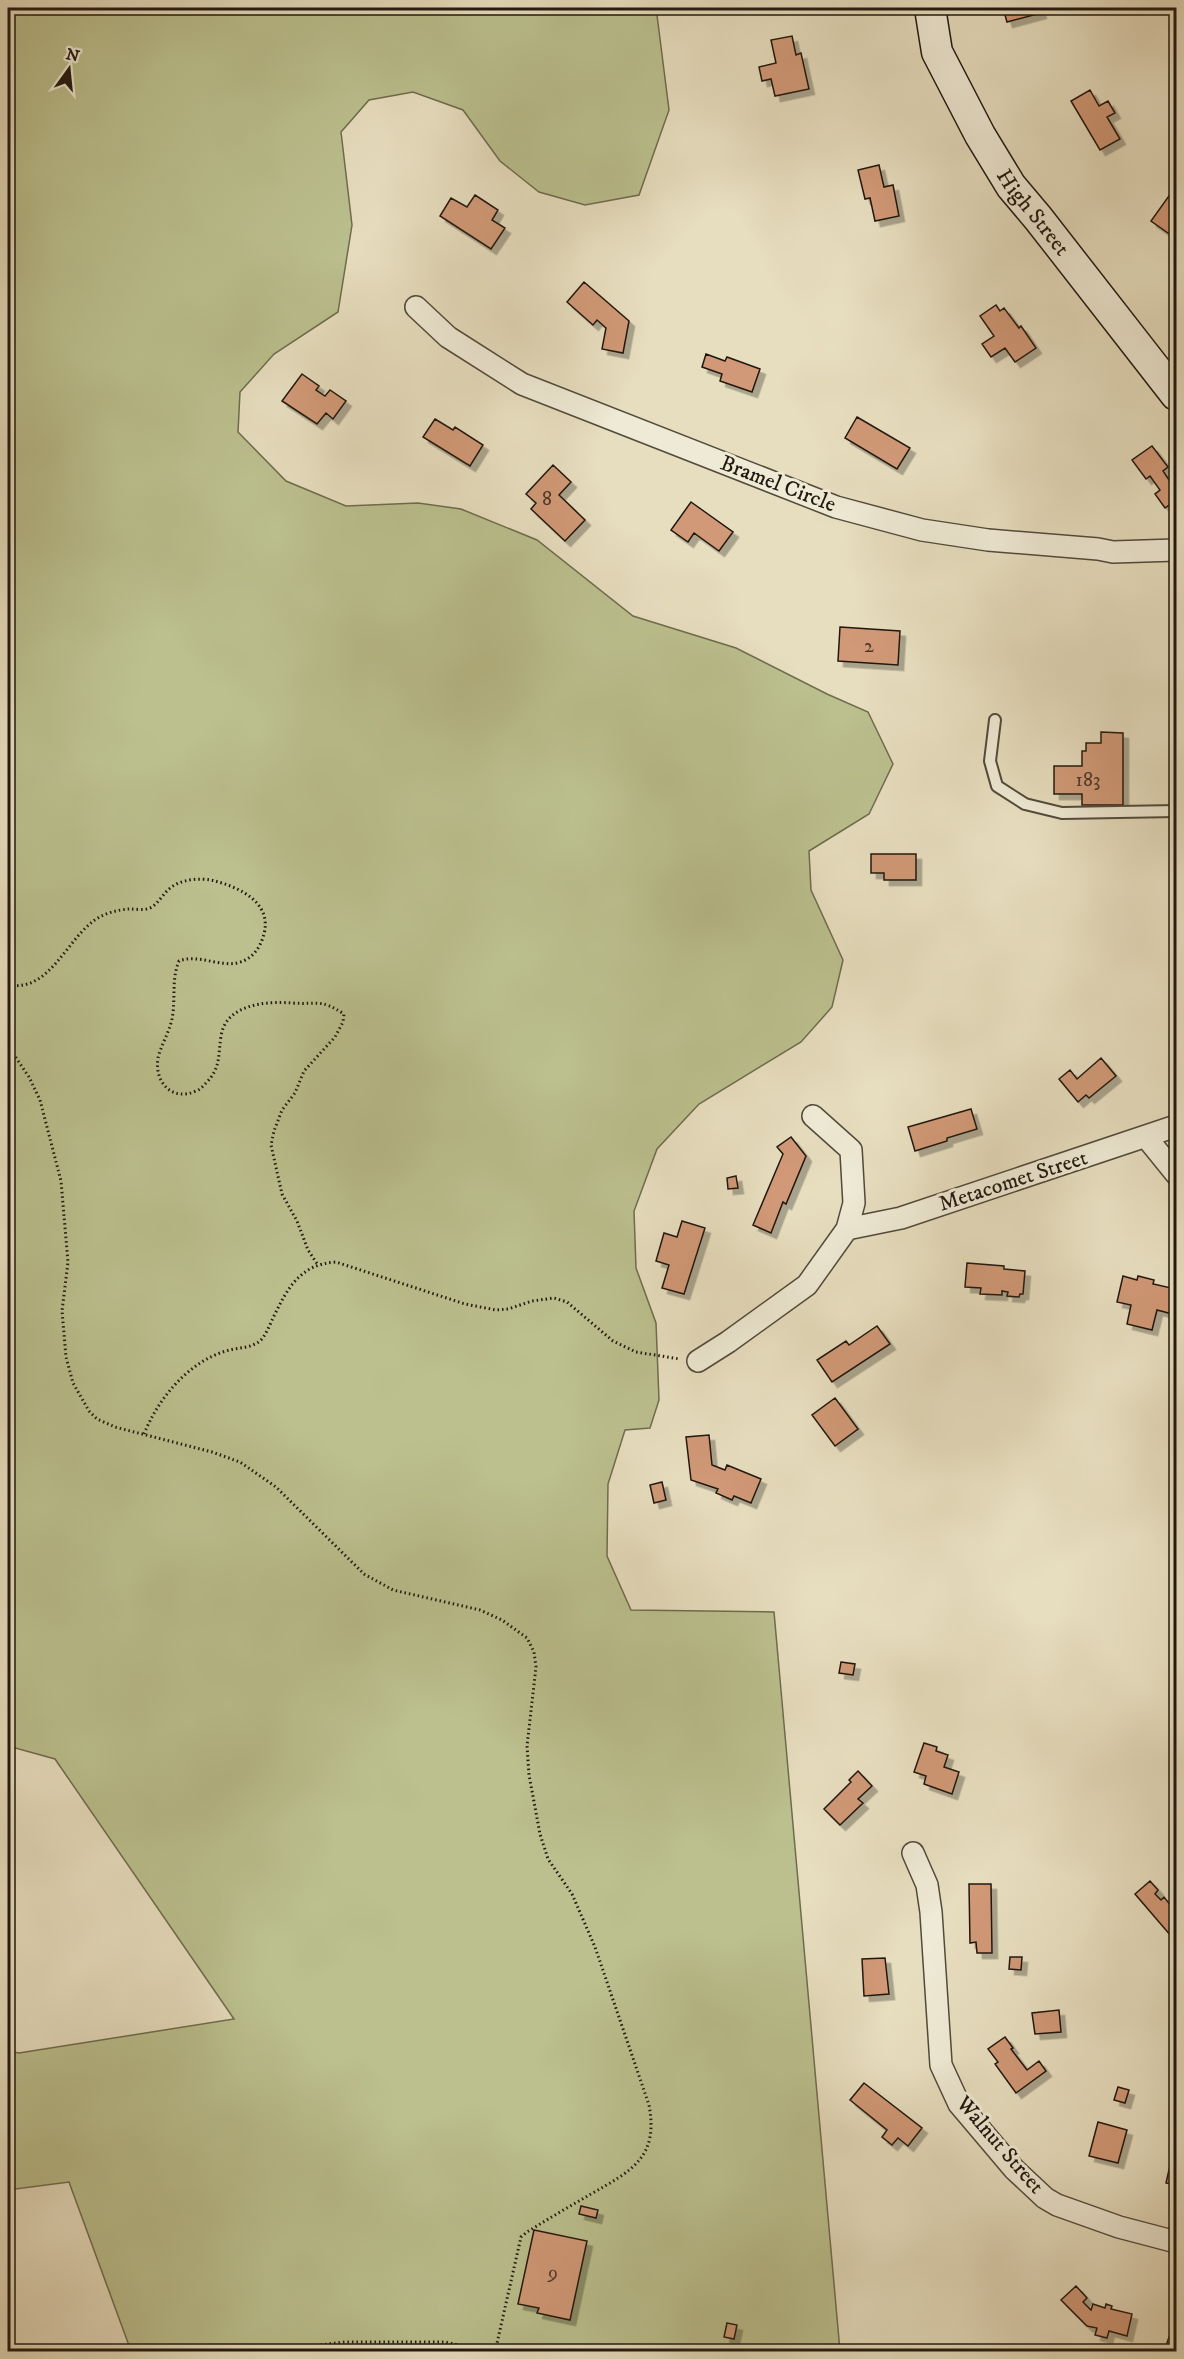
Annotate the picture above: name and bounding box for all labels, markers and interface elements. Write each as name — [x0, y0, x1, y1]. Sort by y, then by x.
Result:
north arrow — [39, 39, 99, 99]
text: N — [64, 44, 82, 67]
street label: High Street — [990, 164, 1076, 261]
street label: Bramel Circle — [716, 450, 840, 518]
house number: 8 — [542, 487, 552, 512]
house number: 2 — [864, 634, 874, 659]
house number: 183 — [1076, 768, 1100, 793]
street label: Metacomet Street — [935, 1144, 1091, 1218]
street label: Walnut Street — [950, 2090, 1050, 2199]
house number: 9 — [547, 2261, 558, 2286]

